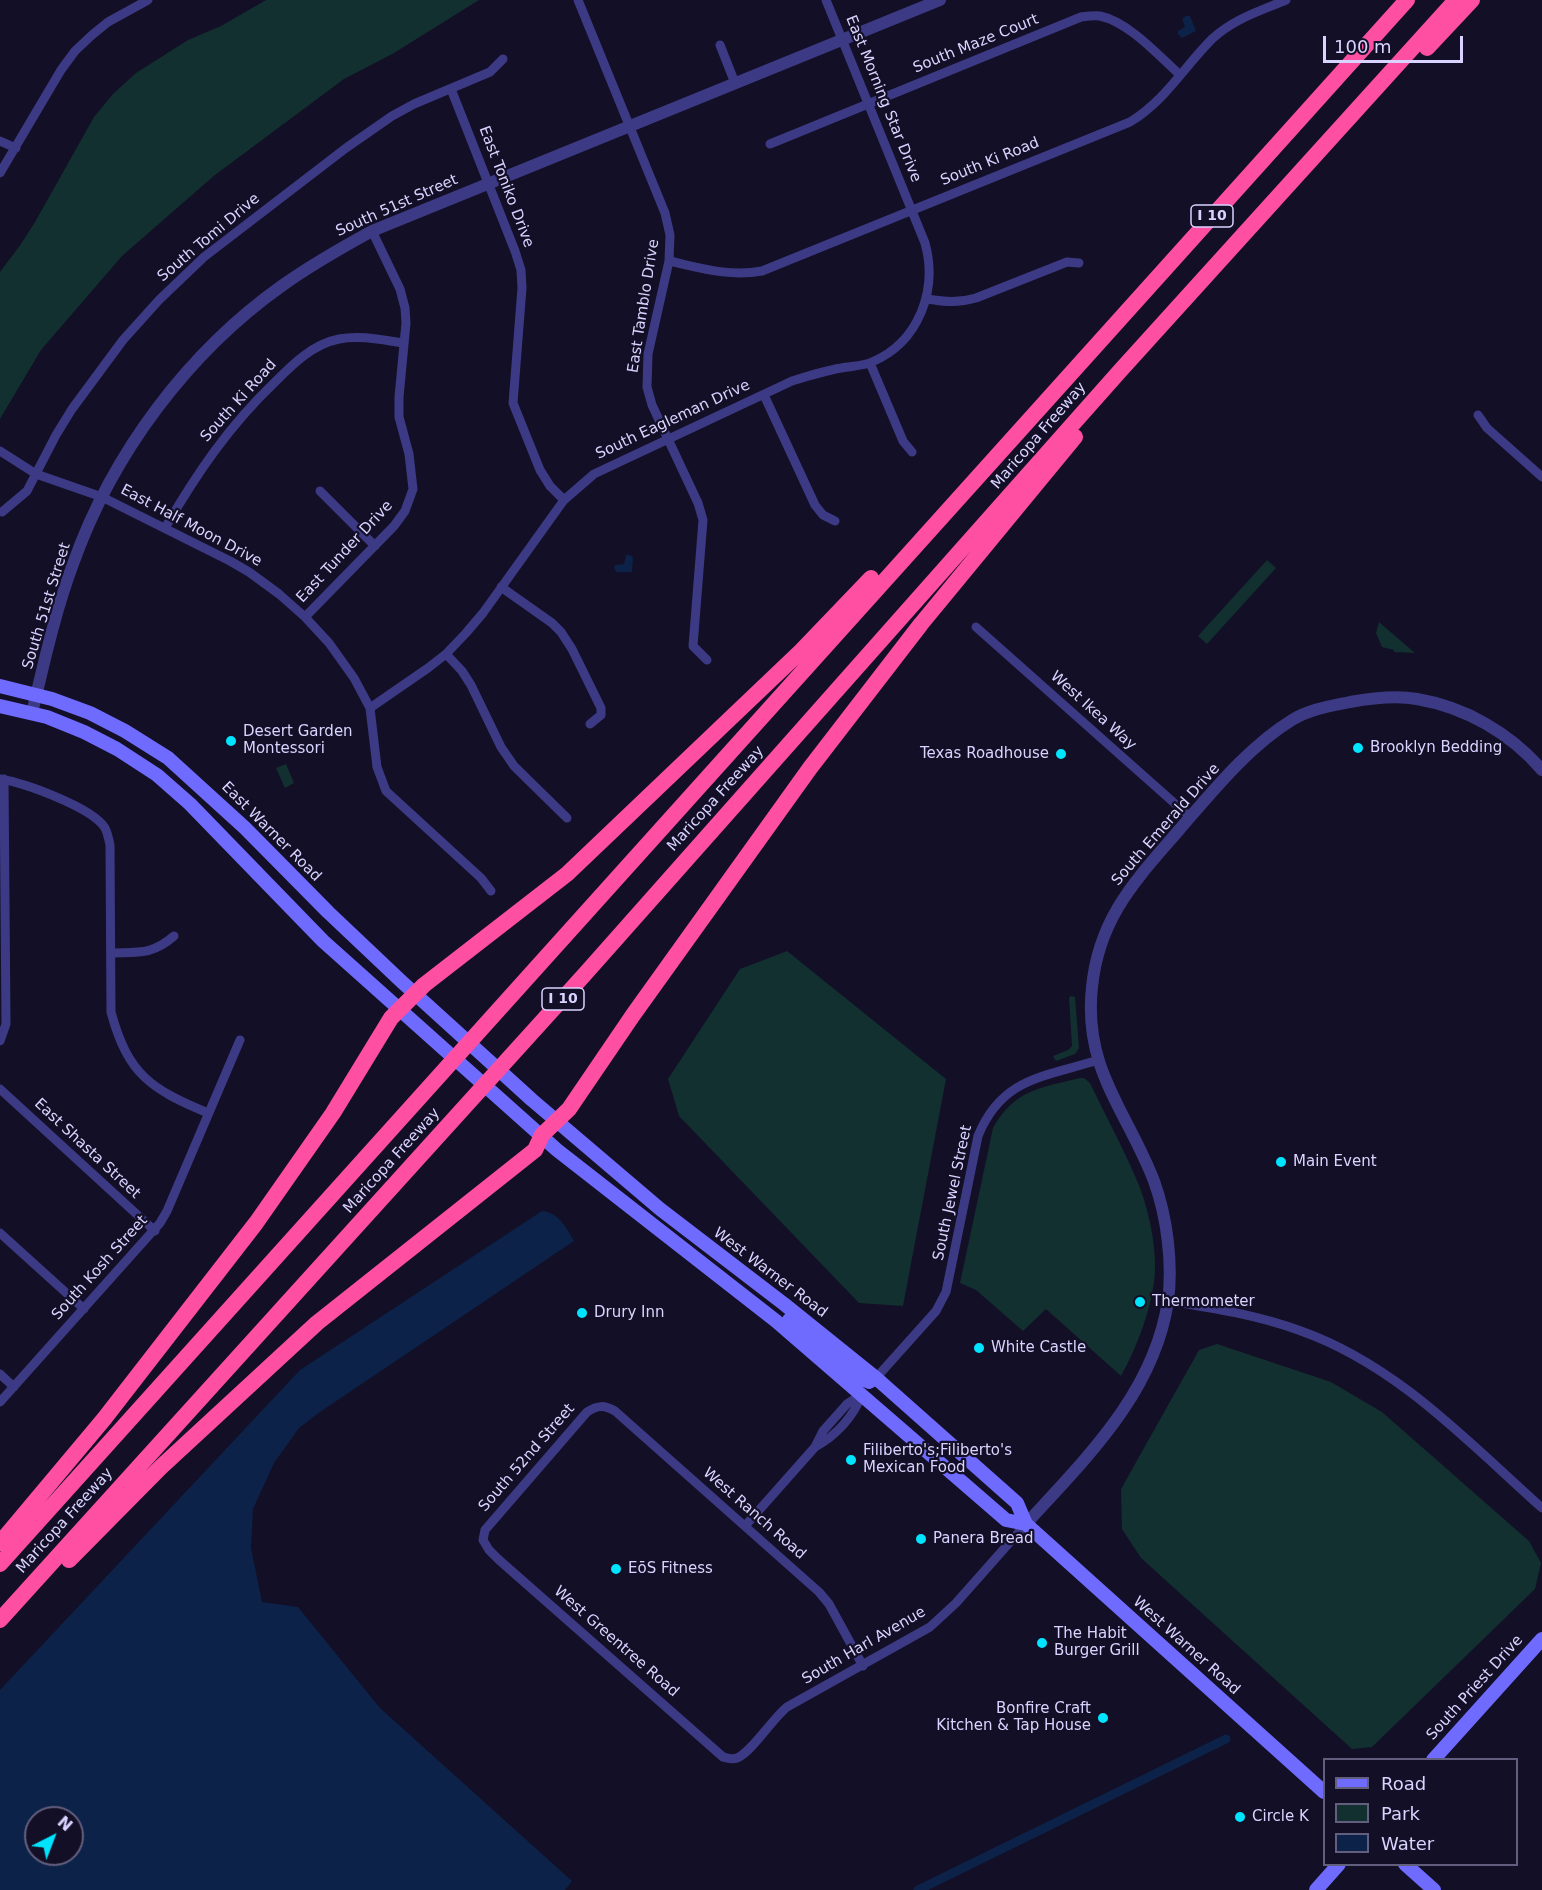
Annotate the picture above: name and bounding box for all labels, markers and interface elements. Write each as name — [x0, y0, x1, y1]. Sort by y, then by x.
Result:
street label: South Maze Court — [911, 11, 1041, 77]
street label: East Morning Star Drive — [841, 13, 925, 185]
scale bar — [1326, 24, 1466, 62]
text: 100 m — [1334, 36, 1392, 57]
street label: East Toniko Drive — [475, 124, 537, 250]
street label: South Ki Road — [938, 134, 1042, 190]
street label: South 51st Street — [333, 171, 461, 241]
street label: South Tomi Drive — [154, 190, 264, 286]
road number: I 10 — [1191, 205, 1233, 227]
street label: East Tamblo Drive — [625, 238, 663, 374]
street label: South Ki Road — [197, 356, 281, 446]
street label: South Eagleman Drive — [593, 376, 753, 464]
street label: Maricopa Freeway — [988, 379, 1090, 493]
street label: East Half Moon Drive — [117, 481, 265, 571]
street label: East Tunder Drive — [293, 497, 397, 607]
street label: South 51st Street — [19, 540, 75, 672]
street label: West Ikea Way — [1046, 668, 1140, 754]
place label: Desert Garden Montessori — [243, 723, 353, 758]
marker: Desert Garden Montessori — [224, 734, 238, 748]
place label: Brooklyn Bedding — [1370, 739, 1502, 757]
marker: Brooklyn Bedding — [1351, 741, 1365, 755]
street label: Maricopa Freeway — [664, 743, 768, 855]
place label: Texas Roadhouse — [920, 745, 1049, 763]
marker: Texas Roadhouse — [1054, 747, 1068, 761]
street label: South Emerald Drive — [1108, 760, 1224, 890]
street label: East Warner Road — [217, 778, 325, 886]
road number: I 10 — [542, 988, 584, 1010]
street label: East Shasta Street — [30, 1095, 144, 1203]
street label: Maricopa Freeway — [340, 1105, 444, 1217]
street label: South Jewel Street — [930, 1124, 976, 1262]
place label: Main Event — [1293, 1153, 1377, 1171]
marker: Main Event — [1274, 1155, 1288, 1169]
street label: South Kosh Street — [48, 1212, 152, 1324]
street label: West Warner Road — [710, 1224, 830, 1322]
place label: Thermometer — [1152, 1293, 1255, 1311]
marker: Thermometer — [1133, 1295, 1147, 1309]
place label: Drury Inn — [594, 1304, 664, 1322]
marker: Drury Inn — [575, 1306, 589, 1320]
place label: White Castle — [991, 1339, 1086, 1357]
marker: White Castle — [972, 1341, 986, 1355]
street label: South 52nd Street — [475, 1400, 579, 1516]
place label: Filiberto's;Filiberto's Mexican Food — [863, 1442, 1012, 1477]
marker: Filiberto's;Filiberto's Mexican Food — [844, 1453, 858, 1467]
street label: West Ranch Road — [699, 1464, 809, 1564]
street label: Maricopa Freeway — [13, 1465, 117, 1577]
place label: Panera Bread — [933, 1530, 1033, 1548]
marker: Panera Bread — [914, 1532, 928, 1546]
place label: EōS Fitness — [628, 1560, 713, 1578]
marker: EōS Fitness — [609, 1562, 623, 1576]
street label: West Greentree Road — [550, 1583, 682, 1701]
street label: West Warner Road — [1129, 1593, 1243, 1699]
street label: South Harl Avenue — [799, 1603, 929, 1689]
place label: The Habit Burger Grill — [1054, 1625, 1140, 1660]
street label: South Priest Drive — [1423, 1632, 1527, 1744]
marker: The Habit Burger Grill — [1035, 1636, 1049, 1650]
place label: Bonfire Craft Kitchen & Tap House — [936, 1700, 1091, 1735]
marker: Bonfire Craft Kitchen & Tap House — [1096, 1711, 1110, 1725]
legend — [1323, 1758, 1518, 1866]
text: Road — [1381, 1773, 1426, 1794]
text: Park — [1381, 1803, 1420, 1824]
north arrow — [24, 1806, 84, 1866]
place label: Circle K — [1252, 1808, 1309, 1826]
marker: Circle K — [1233, 1810, 1247, 1824]
text: N — [54, 1812, 76, 1835]
text: Water — [1381, 1833, 1434, 1854]

